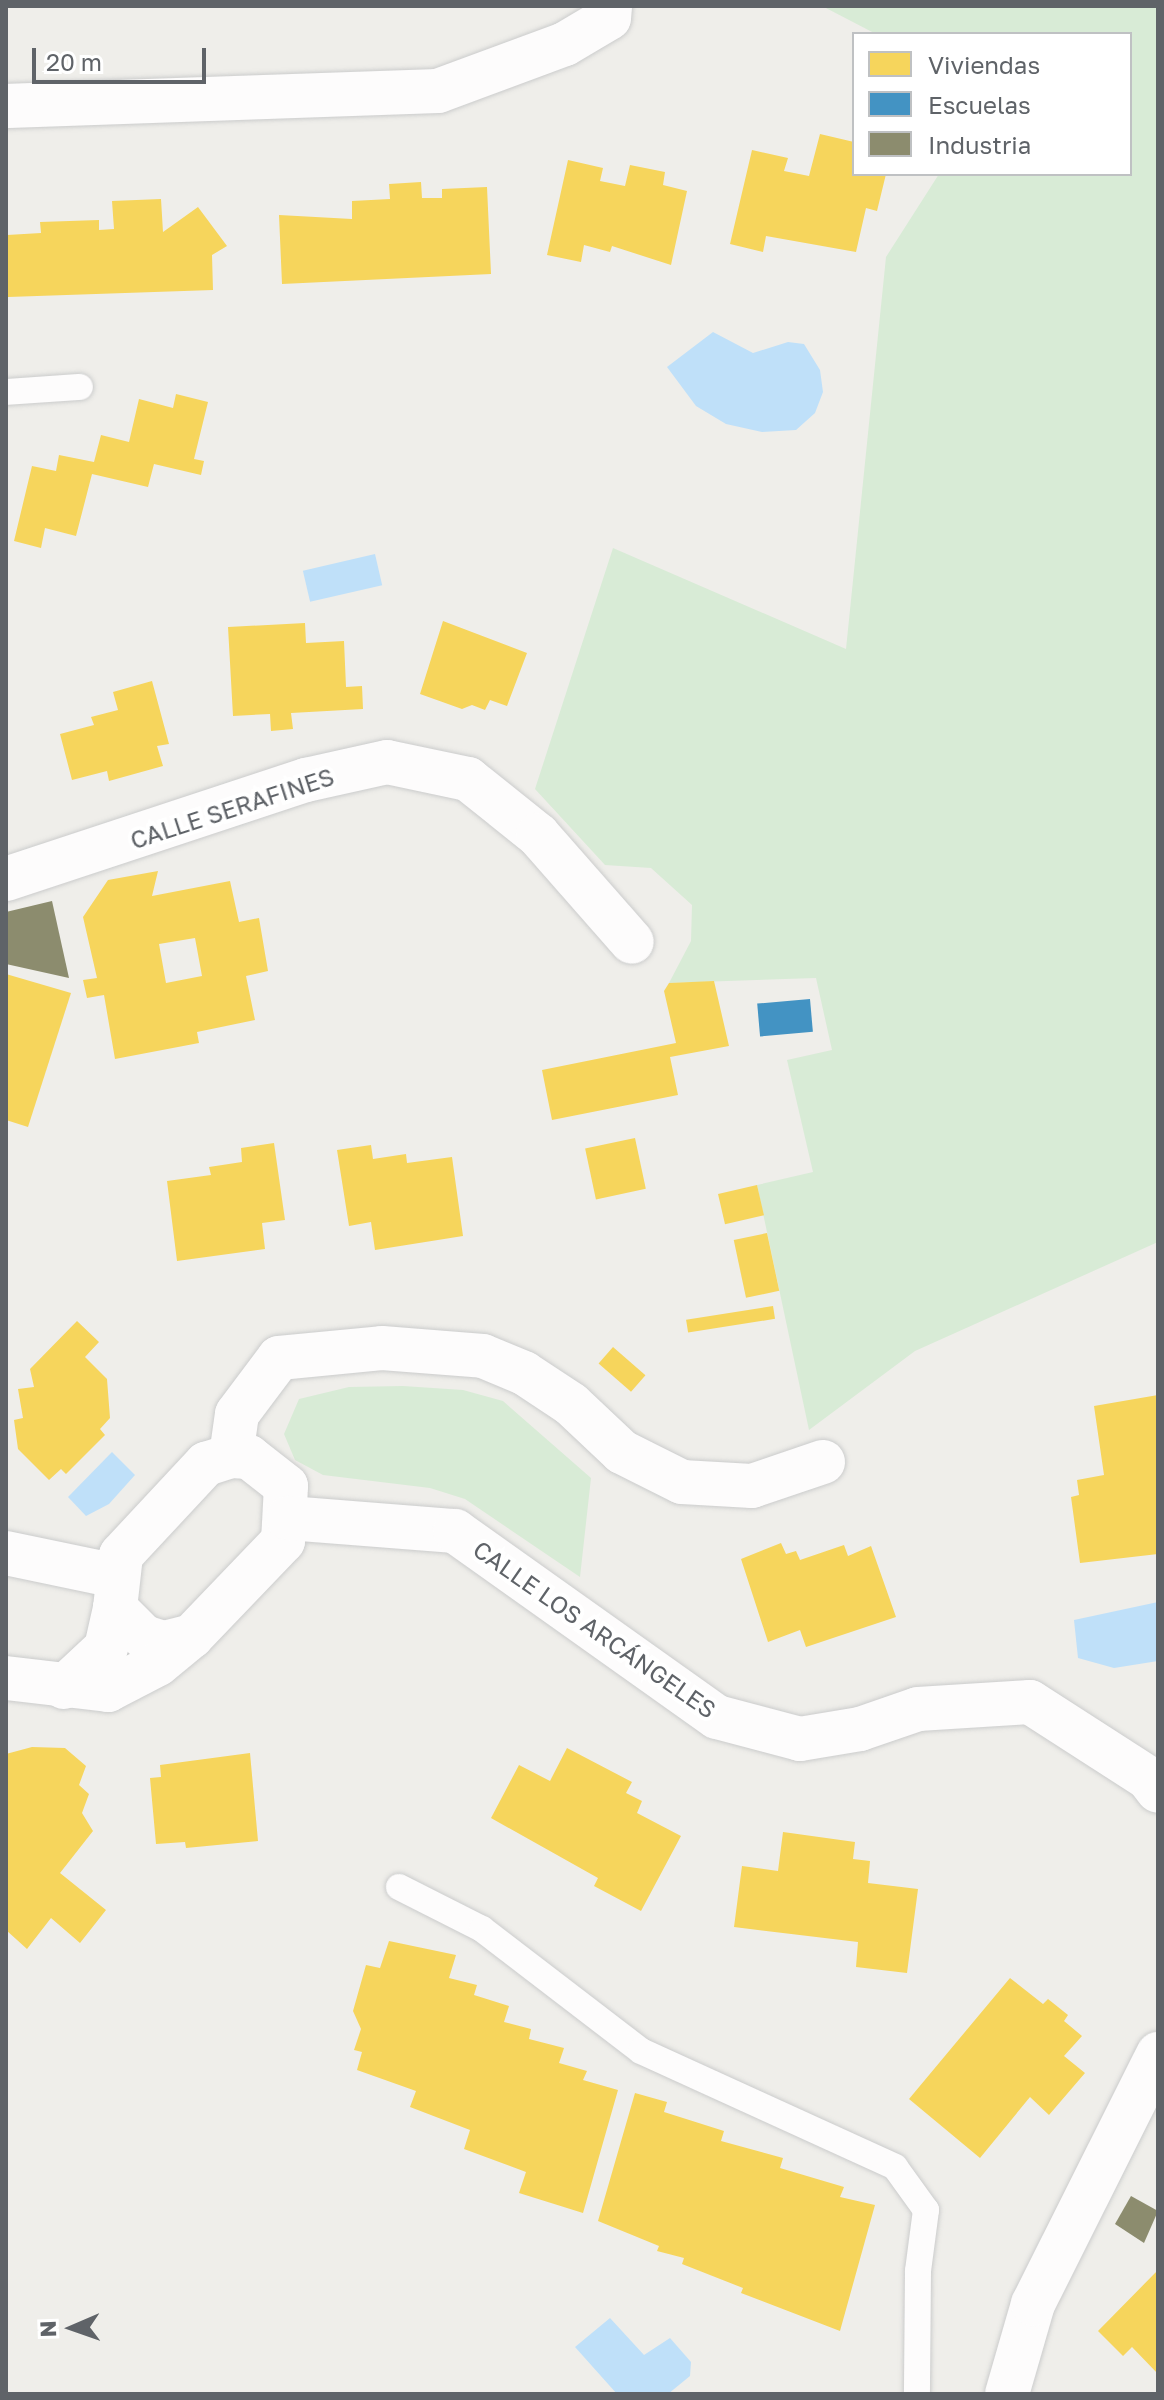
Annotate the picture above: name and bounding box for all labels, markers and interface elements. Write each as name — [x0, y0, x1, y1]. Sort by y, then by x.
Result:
scale bar — [36, 32, 210, 82]
legend — [852, 32, 1132, 176]
text: 20 m — [46, 47, 102, 76]
text: Viviendas — [928, 50, 1040, 79]
text: Escuelas — [928, 90, 1031, 119]
text: Industria — [928, 130, 1031, 159]
street label: CALLE SERAFINES — [127, 761, 337, 855]
street label: CALLE LOS ARCÁNGELES — [468, 1534, 722, 1724]
north arrow — [32, 2288, 112, 2368]
text: N — [34, 2320, 61, 2338]

